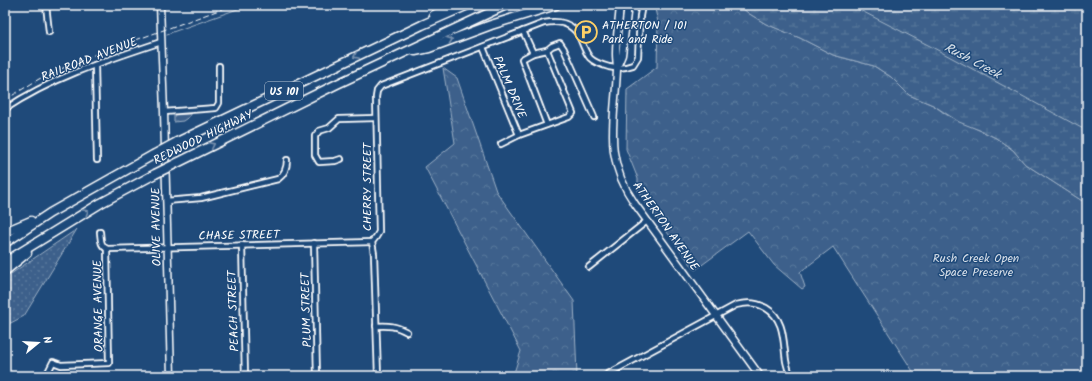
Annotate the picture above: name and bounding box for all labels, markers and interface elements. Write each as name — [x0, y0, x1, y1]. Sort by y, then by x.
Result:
place label: ATHERTON / 101 Park and Ride — [602, 16, 687, 49]
parking icon: ATHERTON / 101 Park and Ride — [573, 19, 599, 45]
street label: RAILROAD AVENUE — [38, 32, 141, 87]
one-way arrow — [446, 37, 453, 45]
water label: Rush Creek — [940, 38, 1006, 86]
one-way arrow — [353, 51, 361, 59]
street label: PALM DRIVE — [488, 53, 532, 122]
road number: US 101 — [265, 82, 303, 100]
street label: REDWOOD HIGHWAY — [150, 105, 257, 170]
street label: CHERRY STREET — [358, 141, 377, 231]
one-way arrow — [207, 142, 215, 150]
street label: ATHERTON AVENUE — [628, 178, 704, 276]
street label: OLIVE AVENUE — [146, 186, 167, 267]
one-way arrow — [82, 210, 89, 217]
street label: CHASE STREET — [198, 225, 281, 246]
park label: Rush Creek Open Space Preserve — [933, 249, 1019, 282]
street label: ORANGE AVENUE — [88, 259, 109, 352]
street label: PEACH STREET — [223, 269, 244, 352]
street label: PLUM STREET — [296, 271, 317, 348]
north arrow — [18, 323, 58, 363]
text: N — [37, 334, 56, 346]

